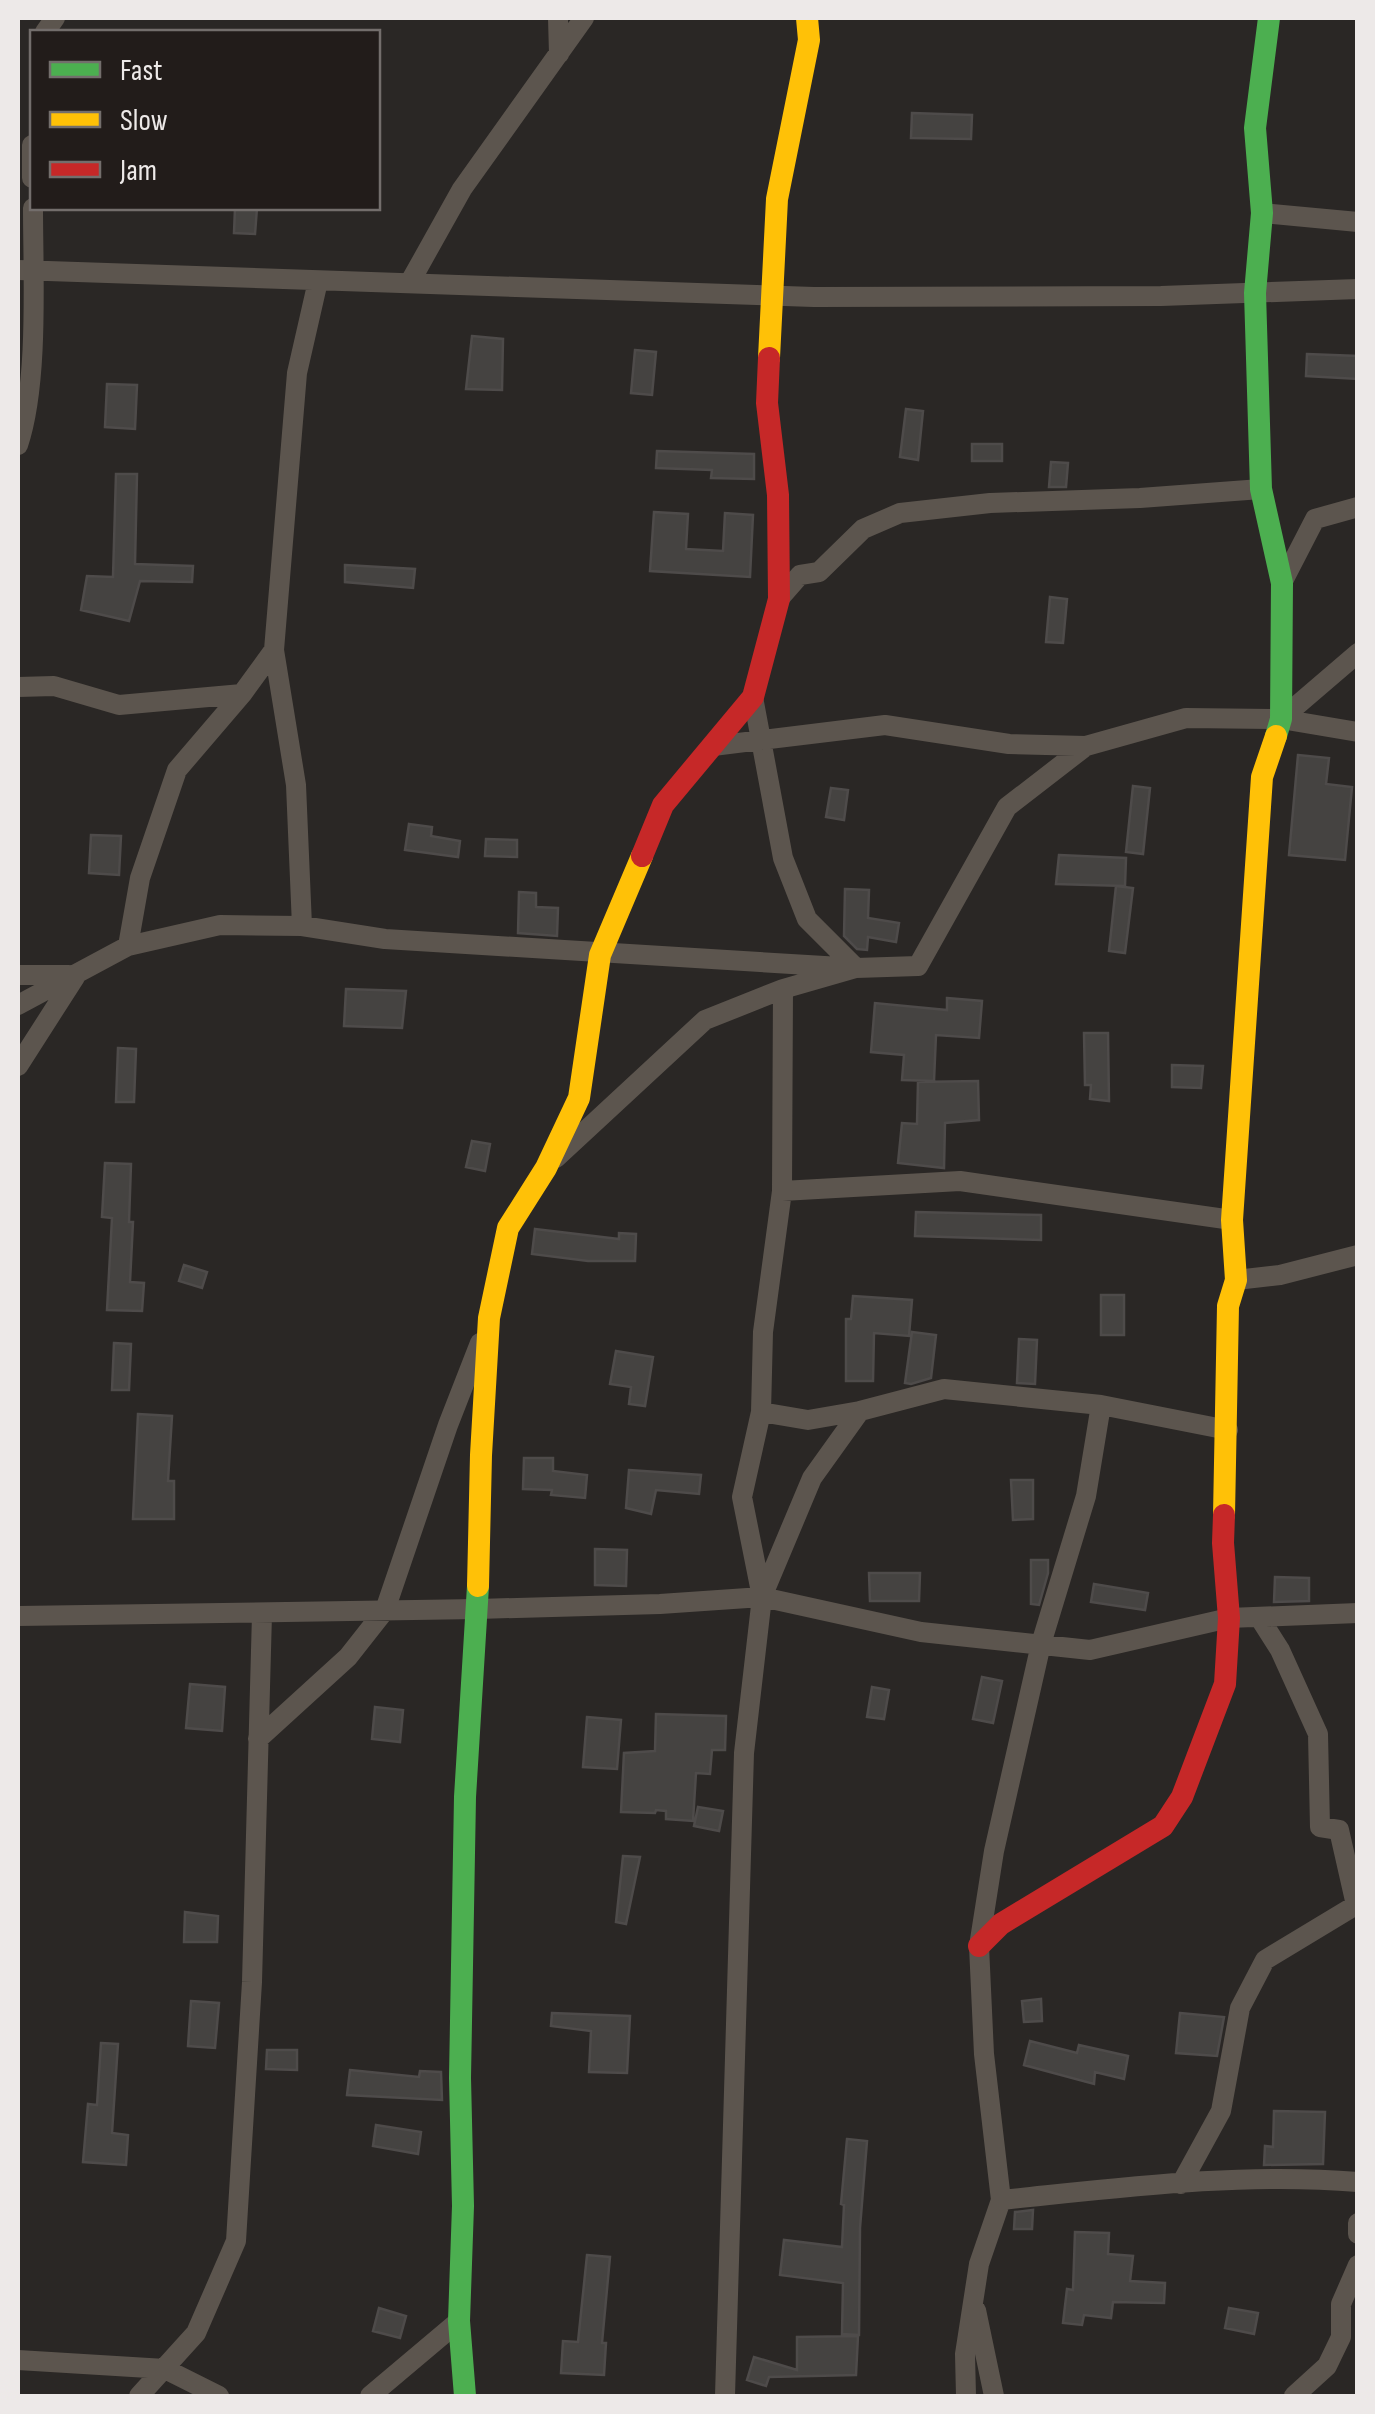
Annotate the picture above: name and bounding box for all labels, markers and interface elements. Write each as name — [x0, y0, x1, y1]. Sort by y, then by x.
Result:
legend — [30, 30, 380, 210]
text: Fast — [120, 53, 162, 89]
text: Slow — [120, 103, 168, 139]
text: Jam — [119, 153, 157, 189]

